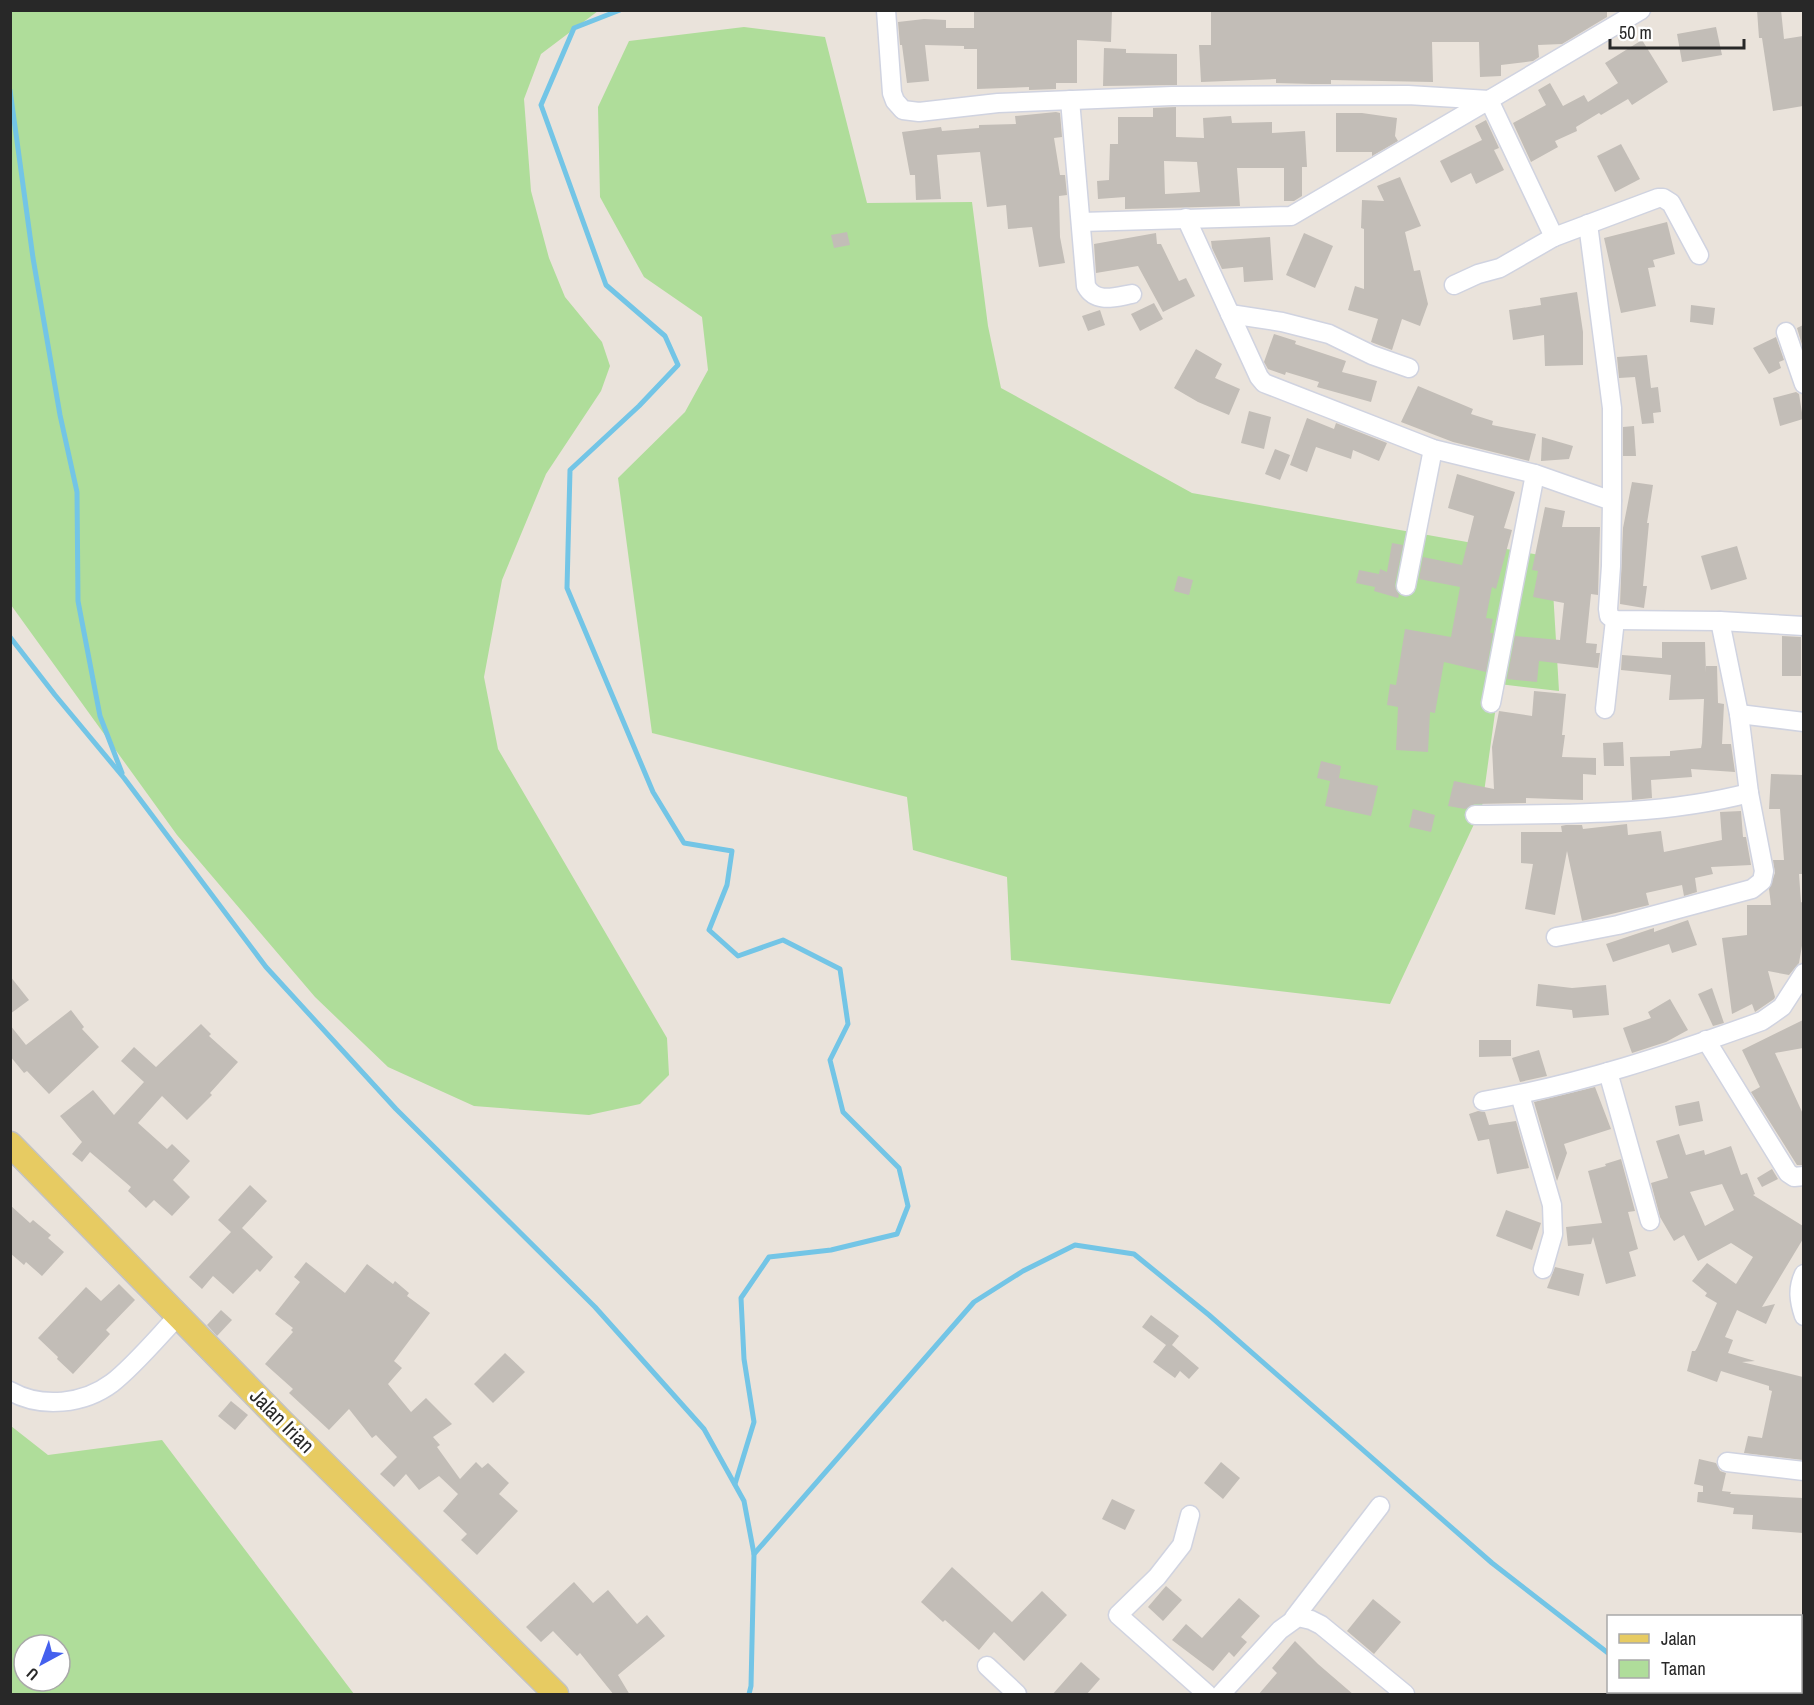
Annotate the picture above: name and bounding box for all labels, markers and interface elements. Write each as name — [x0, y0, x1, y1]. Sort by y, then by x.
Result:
scale bar — [1610, 12, 1744, 50]
text: 50 m — [1619, 20, 1652, 45]
street label: Jalan Irian — [244, 1382, 321, 1459]
legend — [1607, 1615, 1802, 1693]
text: Jalan — [1661, 1626, 1696, 1651]
north arrow — [12, 1633, 72, 1693]
text: Taman — [1661, 1656, 1706, 1681]
text: U — [21, 1663, 43, 1686]

